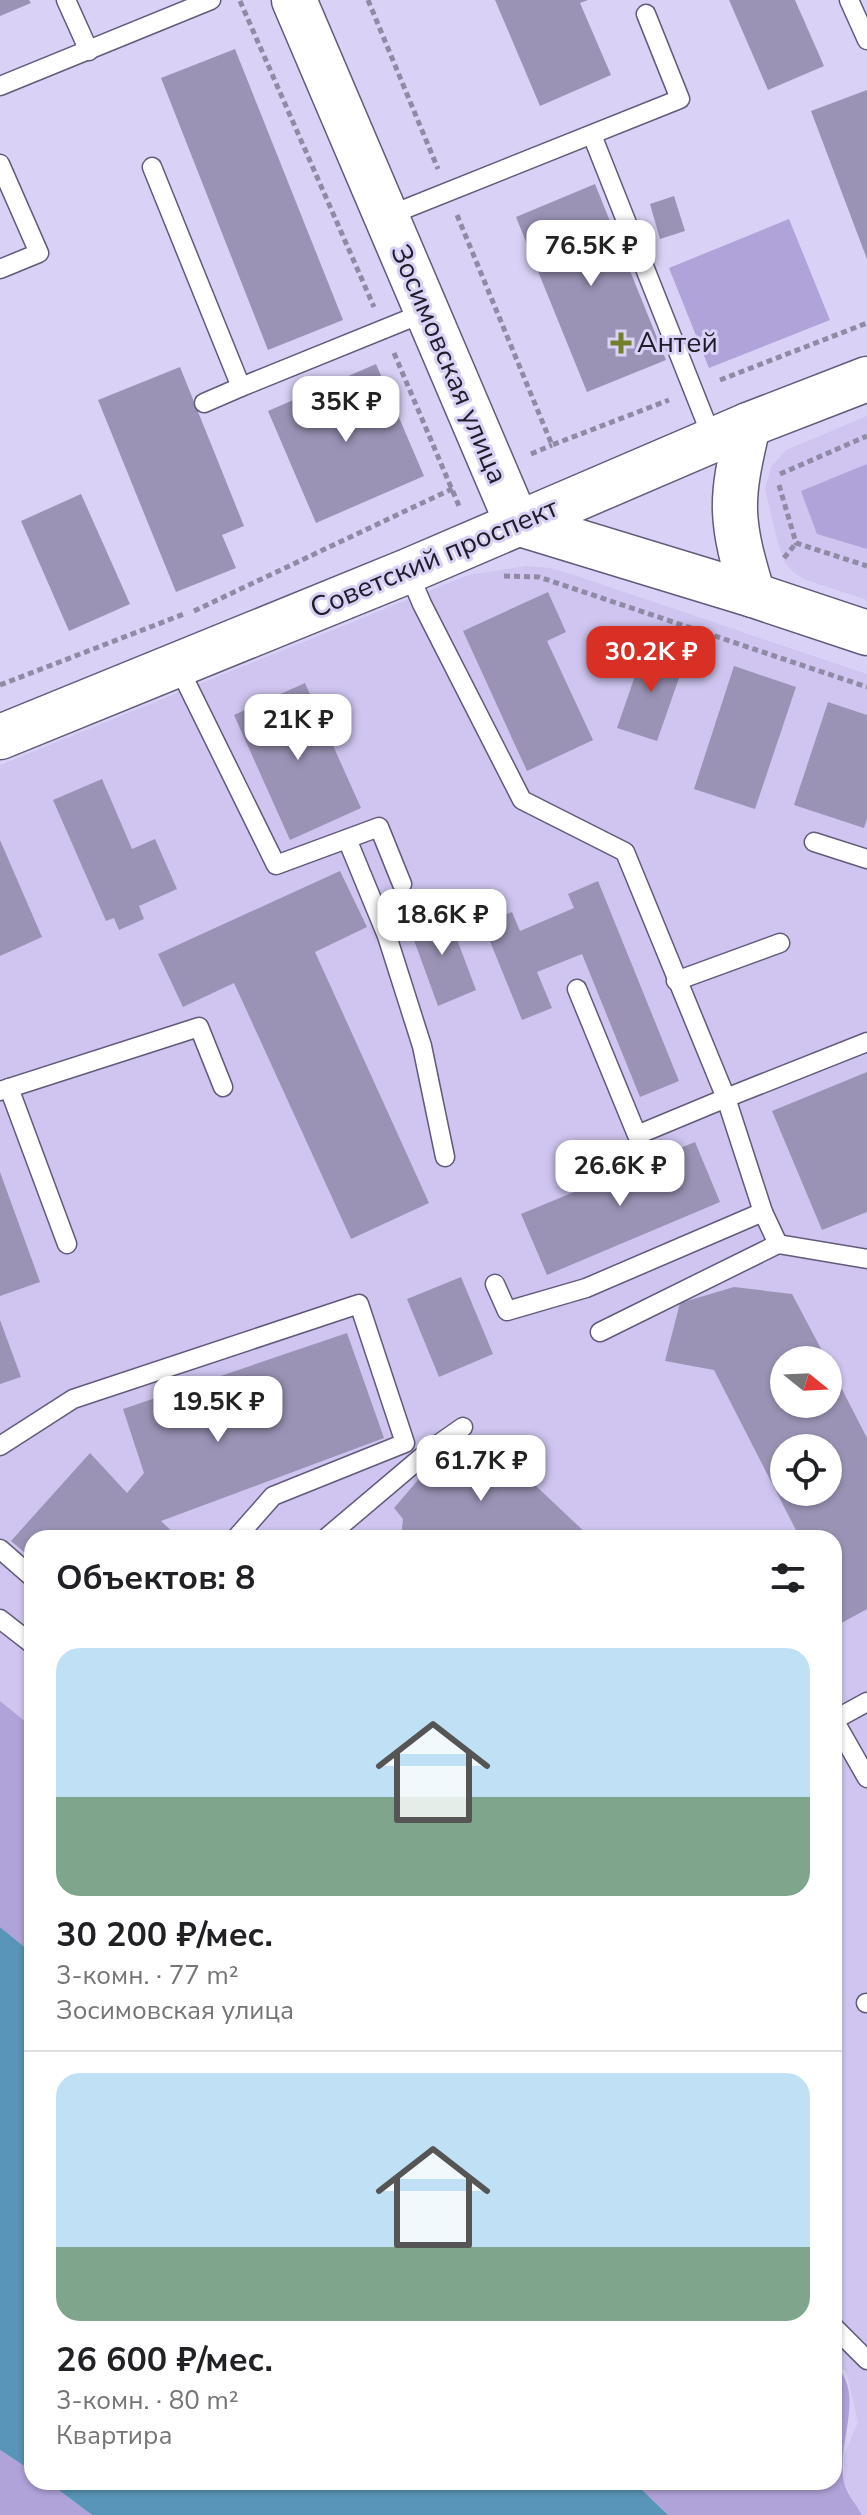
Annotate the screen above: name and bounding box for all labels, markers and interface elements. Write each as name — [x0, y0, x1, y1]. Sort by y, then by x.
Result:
pin: 76.5K ₽ — [517, 220, 665, 288]
text: 76.5K ₽ — [544, 228, 638, 263]
street label: Зосимовская улица — [381, 239, 517, 489]
place label: Антей — [637, 324, 718, 362]
marker: Антей — [612, 334, 630, 352]
pin: 35K ₽ — [290, 376, 402, 444]
text: 35K ₽ — [310, 384, 382, 419]
street label: Советский проспект — [304, 488, 564, 627]
pin: 30.2K ₽ — [577, 626, 725, 694]
text: 30.2K ₽ — [604, 634, 698, 669]
pin: 21K ₽ — [242, 694, 354, 762]
text: 21K ₽ — [262, 702, 334, 737]
pin: 18.6K ₽ — [368, 889, 516, 957]
text: 18.6K ₽ — [395, 897, 489, 932]
pin: 26.6K ₽ — [546, 1140, 694, 1208]
text: 26.6K ₽ — [573, 1148, 667, 1183]
north arrow — [770, 1346, 842, 1418]
map controls — [770, 1346, 842, 1506]
pin: 19.5K ₽ — [144, 1376, 292, 1444]
text: 19.5K ₽ — [171, 1384, 265, 1419]
button: locate — [770, 1434, 842, 1506]
pin: 61.7K ₽ — [407, 1435, 555, 1503]
text: 61.7K ₽ — [434, 1443, 528, 1478]
text: Объектов: 8 — [56, 1555, 255, 1601]
icon: filters — [766, 1556, 810, 1600]
icon: home — [361, 1700, 505, 1844]
text: 30 200 ₽/мес. — [56, 1912, 273, 1958]
text: 3-комн. · 77 m² — [56, 1958, 239, 1993]
text: Зосимовская улица — [56, 1993, 294, 2028]
icon: home — [361, 2125, 505, 2269]
text: 26 600 ₽/мес. — [56, 2337, 273, 2383]
text: 3-комн. · 80 m² — [56, 2383, 239, 2418]
text: Квартира — [56, 2418, 172, 2453]

